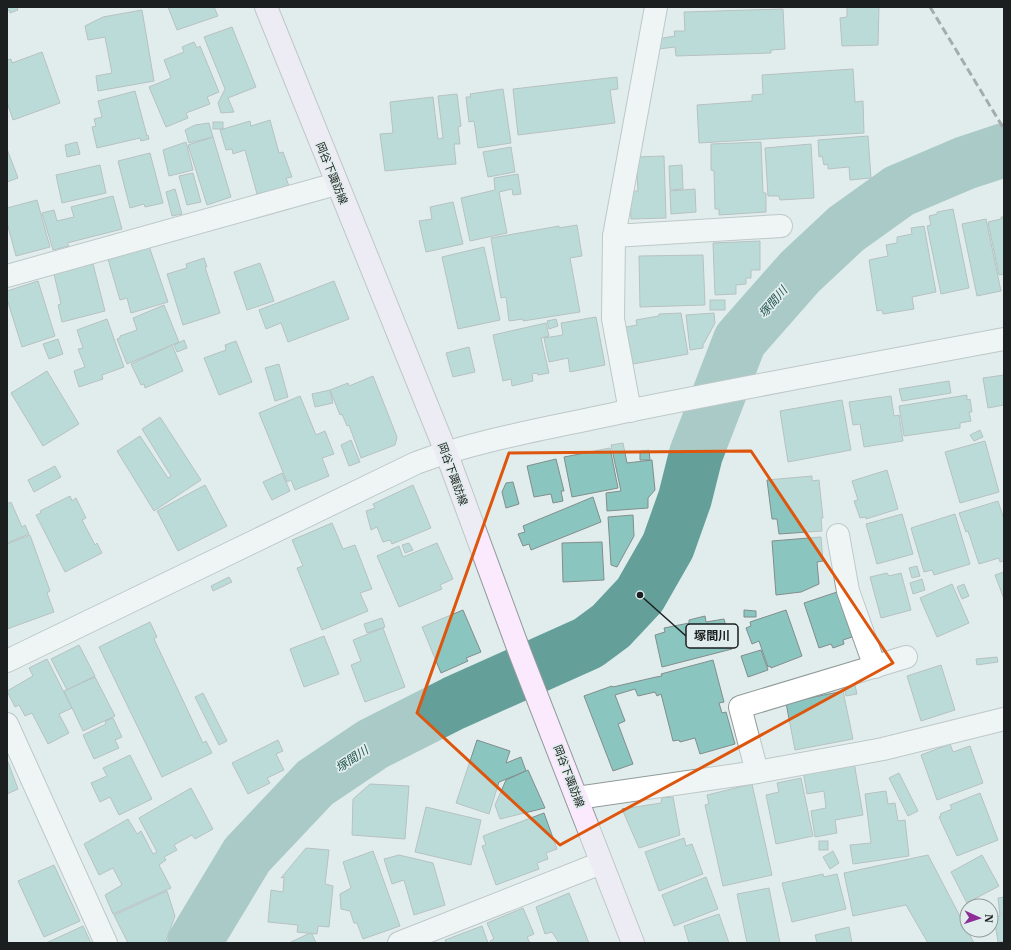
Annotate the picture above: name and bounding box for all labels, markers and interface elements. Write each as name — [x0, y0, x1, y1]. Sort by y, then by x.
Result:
street label: 岡谷下諏訪線 — [313, 140, 351, 206]
water label: 塚間川 — [755, 282, 791, 320]
street label: 岡谷下諏訪線 — [435, 441, 471, 507]
callout: 塚間川 — [686, 624, 738, 648]
text: 塚間川 — [694, 628, 730, 643]
water label: 塚間川 — [333, 741, 372, 775]
street label: 岡谷下諏訪線 — [551, 743, 587, 809]
north arrow — [959, 898, 999, 938]
text: N — [982, 914, 996, 924]

